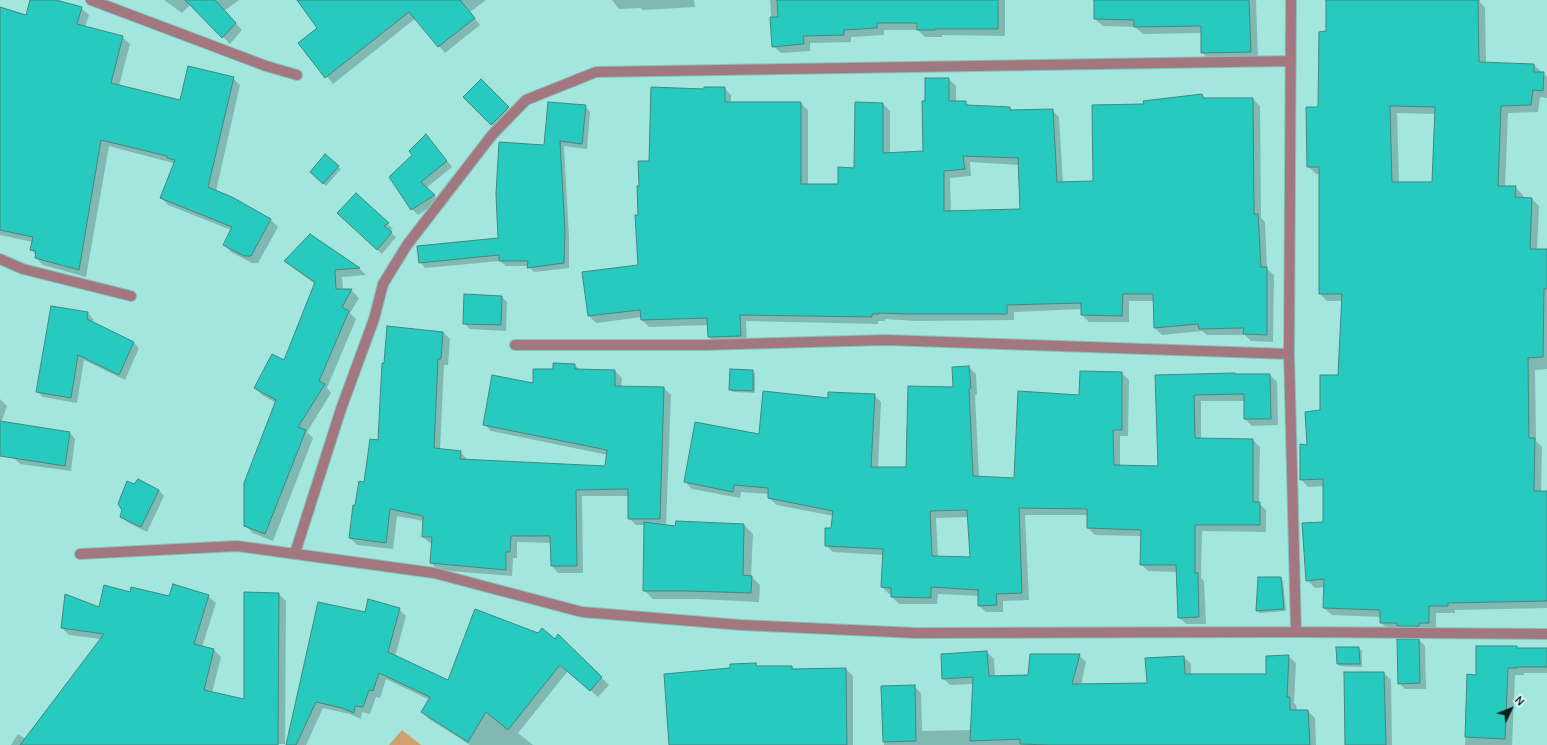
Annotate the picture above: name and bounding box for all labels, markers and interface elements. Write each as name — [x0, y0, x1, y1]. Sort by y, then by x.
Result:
north arrow — [1491, 689, 1531, 729]
text: N — [1512, 692, 1528, 708]

